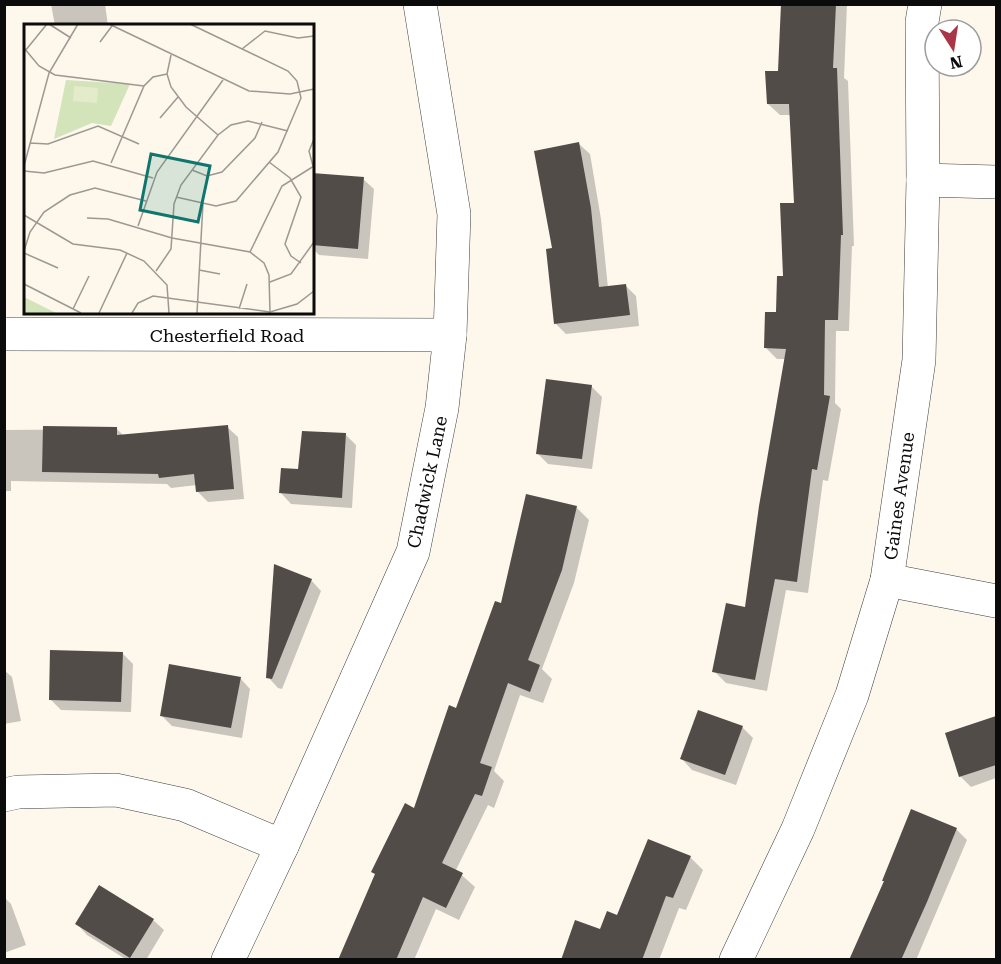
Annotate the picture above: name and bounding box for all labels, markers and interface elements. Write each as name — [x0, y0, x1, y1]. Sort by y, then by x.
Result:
north arrow — [923, 18, 983, 78]
inset map — [24, 24, 314, 314]
text: N — [948, 52, 964, 73]
street label: Chesterfield Road — [150, 325, 305, 346]
street label: Chadwick Lane — [403, 414, 451, 550]
street label: Gaines Avenue — [880, 431, 918, 561]

